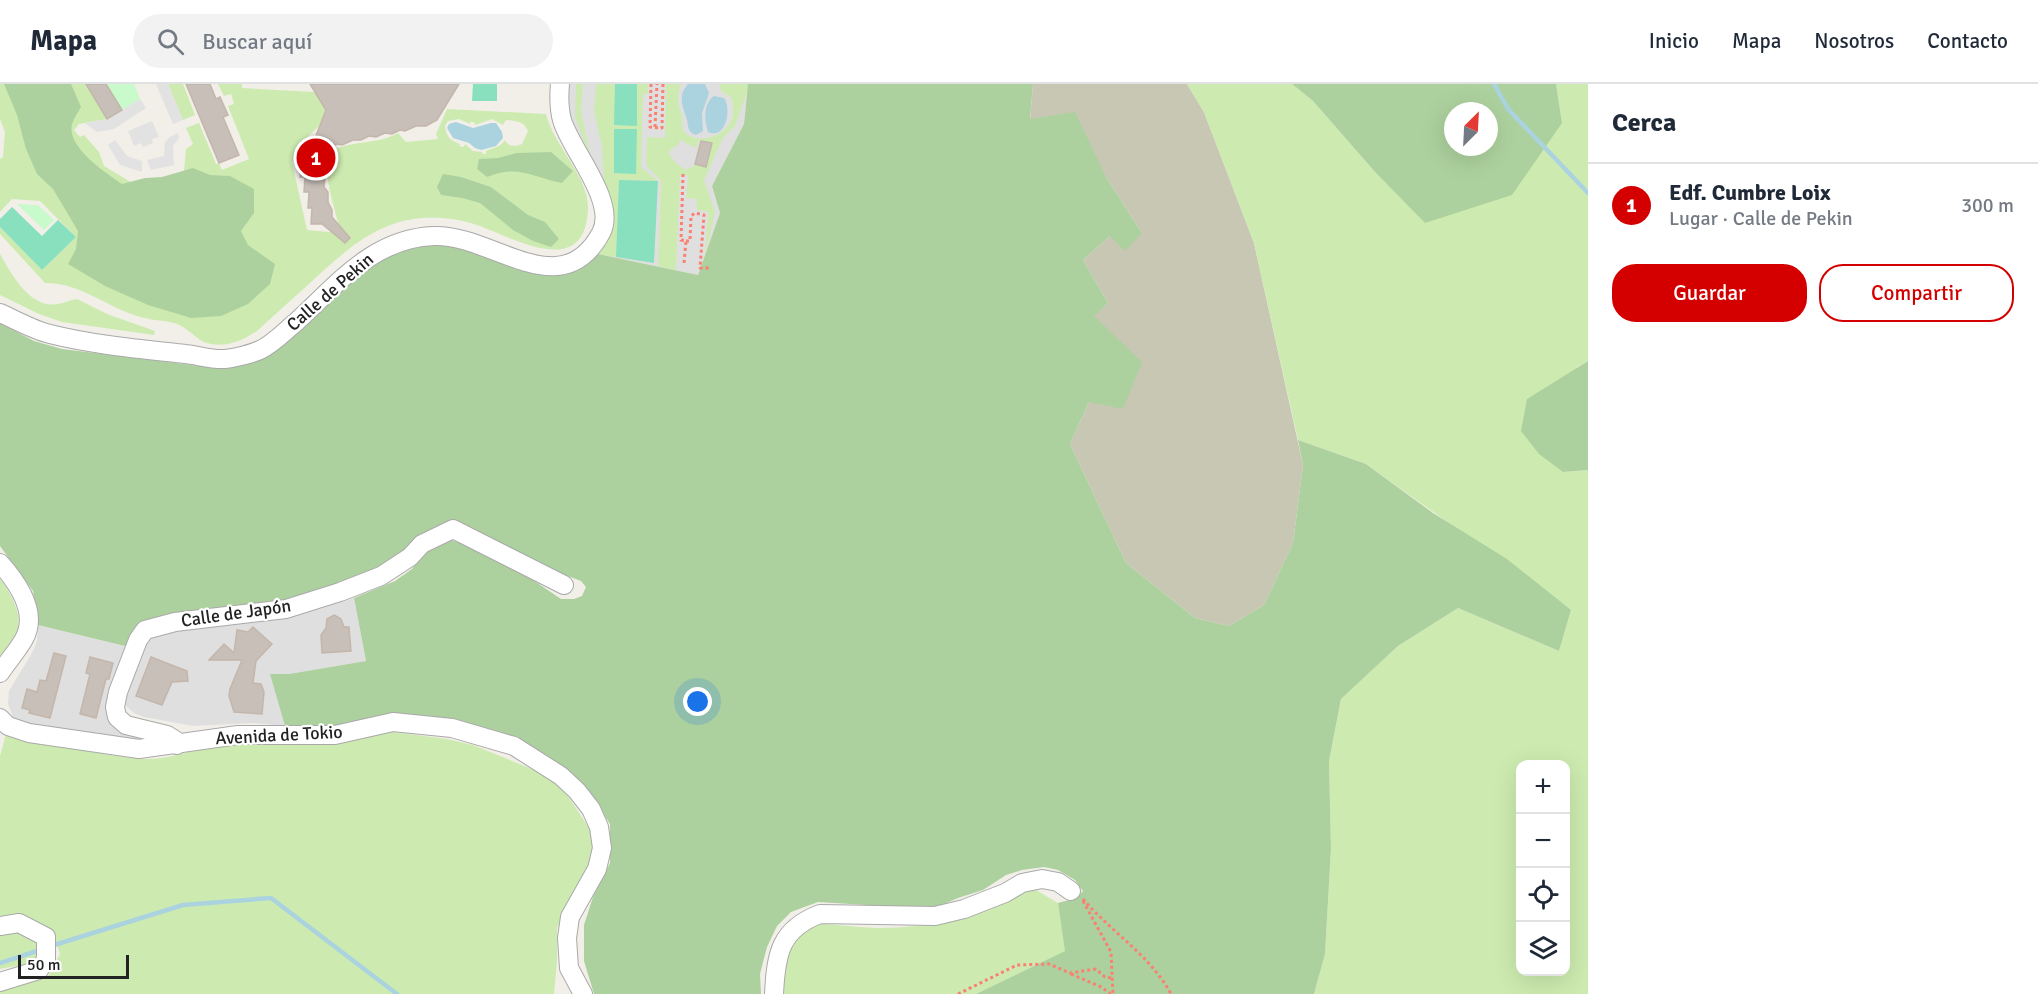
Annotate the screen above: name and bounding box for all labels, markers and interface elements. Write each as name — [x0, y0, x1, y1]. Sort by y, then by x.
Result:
search box — [133, 14, 553, 68]
text: Mapa — [30, 24, 97, 58]
icon: search — [154, 25, 187, 58]
text: Buscar aquí — [202, 28, 312, 55]
text: Inicio — [1649, 28, 1699, 54]
text: Mapa — [1732, 28, 1781, 54]
text: Nosotros — [1814, 28, 1894, 54]
text: Contacto — [1927, 28, 2008, 54]
north arrow — [1444, 102, 1498, 156]
text: Cerca — [1612, 107, 1676, 139]
pin: 1 — [296, 136, 336, 181]
text: Edf. Cumbre Loix — [1669, 179, 1831, 206]
text: 1 — [1626, 193, 1637, 218]
text: 300 m — [1961, 193, 2014, 218]
text: Lugar · Calle de Pekin — [1669, 206, 1853, 231]
street label: Calle de Pekin — [282, 248, 378, 336]
button: Guardar — [1612, 264, 1807, 322]
button: Compartir — [1819, 264, 2014, 322]
street label: Calle de Japón — [180, 594, 292, 632]
your location — [683, 687, 712, 716]
street label: Avenida de Tokio — [215, 721, 343, 749]
map controls — [1516, 760, 1570, 976]
button: + — [1516, 760, 1570, 814]
button: − — [1516, 814, 1570, 868]
button: locate — [1516, 868, 1570, 922]
button: layers — [1516, 922, 1570, 976]
scale bar — [18, 952, 129, 980]
text: 50 m — [27, 955, 61, 975]

